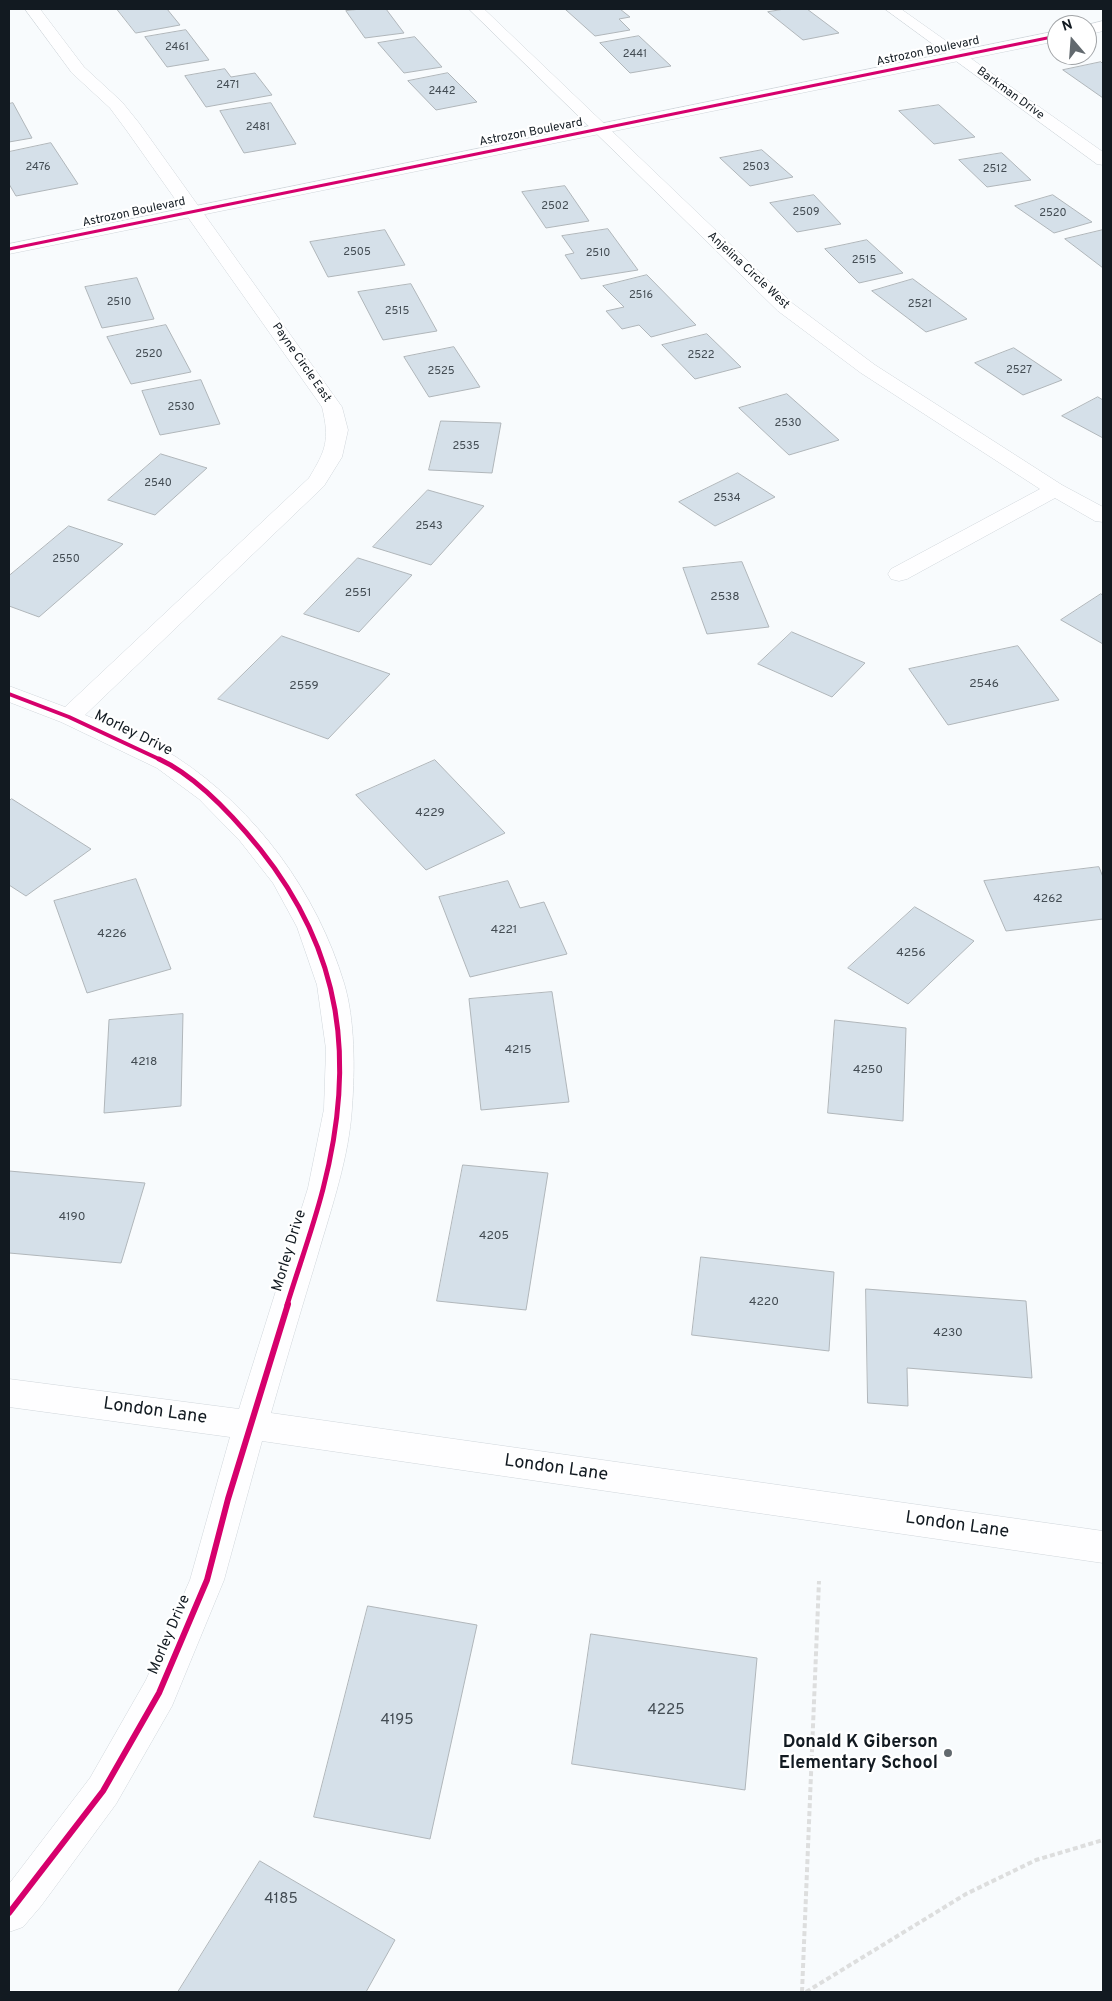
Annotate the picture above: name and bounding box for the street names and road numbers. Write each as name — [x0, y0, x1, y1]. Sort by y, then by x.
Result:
street label: Astrozon Boulevard — [875, 34, 981, 70]
street label: Barkman Drive — [973, 65, 1047, 123]
street label: Astrozon Boulevard — [478, 116, 584, 150]
street label: Astrozon Boulevard — [81, 195, 187, 231]
street label: Anjelina Circle West — [704, 229, 792, 313]
street label: Payne Circle East — [268, 321, 334, 405]
street label: Morley Drive — [91, 707, 175, 761]
street label: Morley Drive — [269, 1208, 311, 1294]
street label: London Lane — [102, 1394, 208, 1430]
street label: London Lane — [503, 1451, 609, 1487]
street label: London Lane — [904, 1508, 1010, 1544]
street label: Morley Drive — [145, 1592, 195, 1678]

